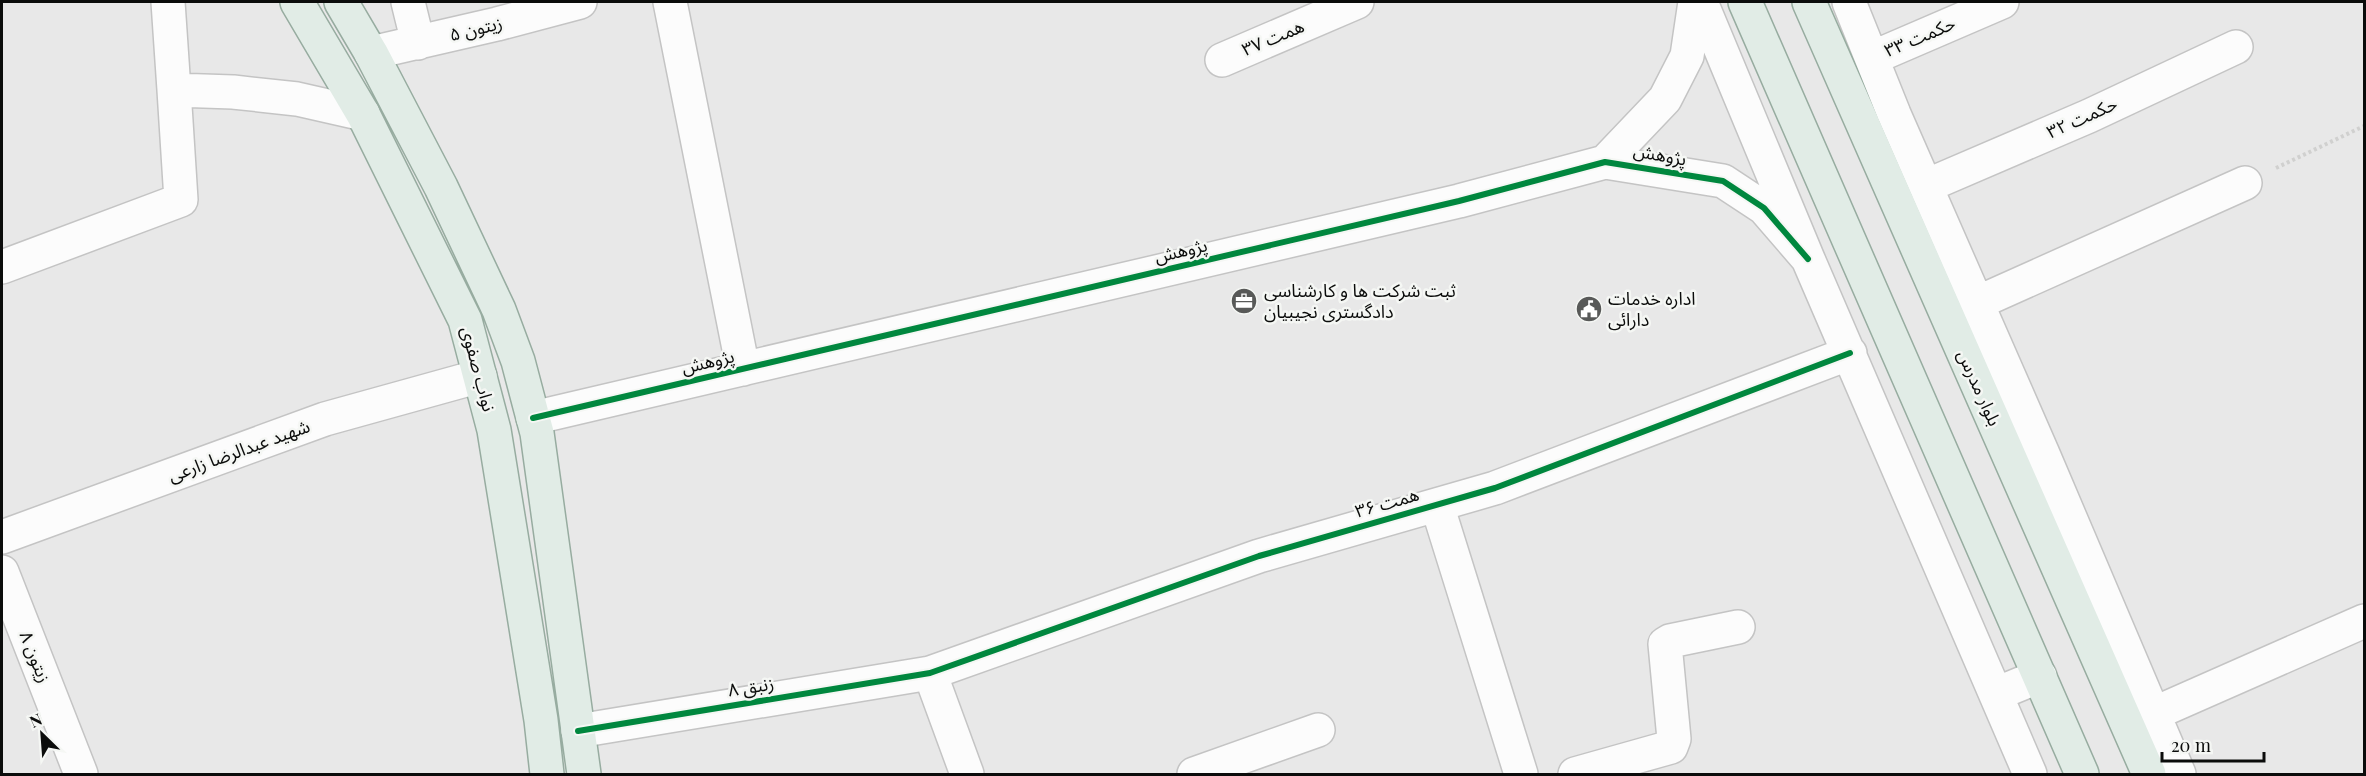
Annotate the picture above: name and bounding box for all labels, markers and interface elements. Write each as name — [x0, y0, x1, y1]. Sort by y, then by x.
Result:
street label: زیتون ۵ — [447, 10, 505, 46]
street label: حکمت ۳۳ — [1880, 10, 1959, 62]
street label: همت ۳۷ — [1238, 13, 1307, 61]
street label: حکمت ۳۲ — [2042, 91, 2121, 143]
street label: پژوهش — [1632, 138, 1689, 171]
street label: پژوهش — [1152, 232, 1210, 268]
place label: ثبت شرکت ها و کارشناسی دادگستری نجیبیان — [1264, 278, 1456, 323]
office icon: ثبت شرکت ها و کارشناسی دادگستری نجیبیان — [1229, 286, 1259, 316]
place label: اداره خدمات دارائی — [1608, 286, 1696, 331]
public building icon: اداره خدمات دارائی — [1574, 294, 1604, 324]
street label: نواب صفوی — [456, 323, 502, 414]
street label: پژوهش — [679, 343, 737, 379]
street label: بلوار مدرس — [1952, 346, 2007, 429]
street label: شهید عبدالرضا زارعی — [164, 413, 313, 487]
street label: همت ۳۶ — [1352, 481, 1422, 523]
street label: زیتون ۸ — [15, 627, 57, 686]
street label: زنبق ۸ — [726, 671, 776, 701]
north arrow — [12, 704, 72, 764]
text: N — [26, 708, 46, 732]
scale bar — [2162, 725, 2264, 763]
text: 20 m — [2171, 733, 2211, 757]

